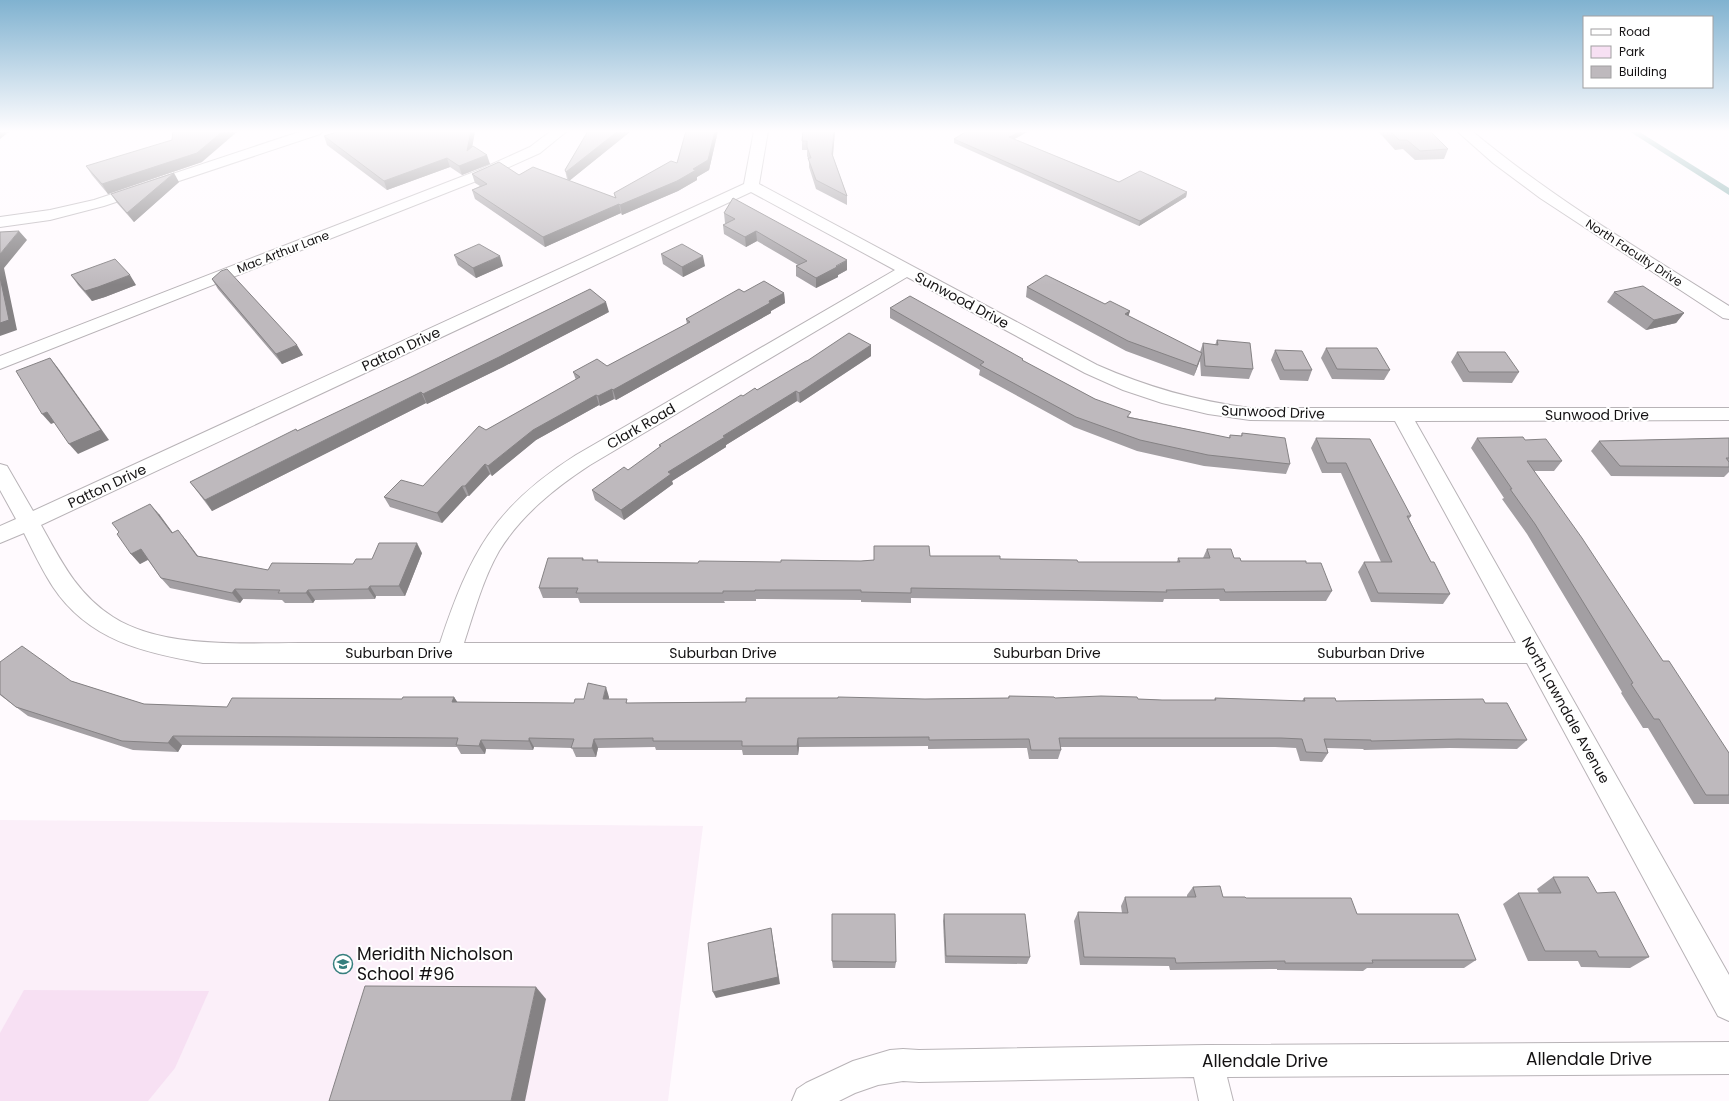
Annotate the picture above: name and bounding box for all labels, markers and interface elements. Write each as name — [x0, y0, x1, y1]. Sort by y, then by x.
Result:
legend — [1583, 16, 1713, 88]
text: Road — [1619, 23, 1650, 40]
text: Park — [1619, 43, 1646, 60]
text: Building — [1619, 63, 1667, 80]
street label: North Faculty Drive — [1583, 215, 1686, 290]
street label: Mac Arthur Lane — [234, 226, 331, 277]
street label: Sunwood Drive — [911, 267, 1013, 333]
street label: Patton Drive — [358, 322, 444, 376]
street label: Clark Road — [603, 398, 679, 454]
street label: Sunwood Drive — [1221, 400, 1326, 424]
street label: Sunwood Drive — [1545, 405, 1649, 425]
street label: Patton Drive — [64, 459, 150, 513]
street label: North Lawndale Avenue — [1517, 633, 1615, 787]
street label: Suburban Drive — [345, 643, 453, 663]
street label: Suburban Drive — [669, 643, 777, 663]
street label: Suburban Drive — [993, 643, 1101, 663]
street label: Suburban Drive — [1317, 643, 1425, 663]
place label: Meridith Nicholson School #96 — [357, 942, 513, 986]
school or university icon: Meridith Nicholson School #96 — [332, 953, 354, 975]
street label: Allendale Drive — [1526, 1047, 1652, 1071]
street label: Allendale Drive — [1202, 1049, 1328, 1073]

